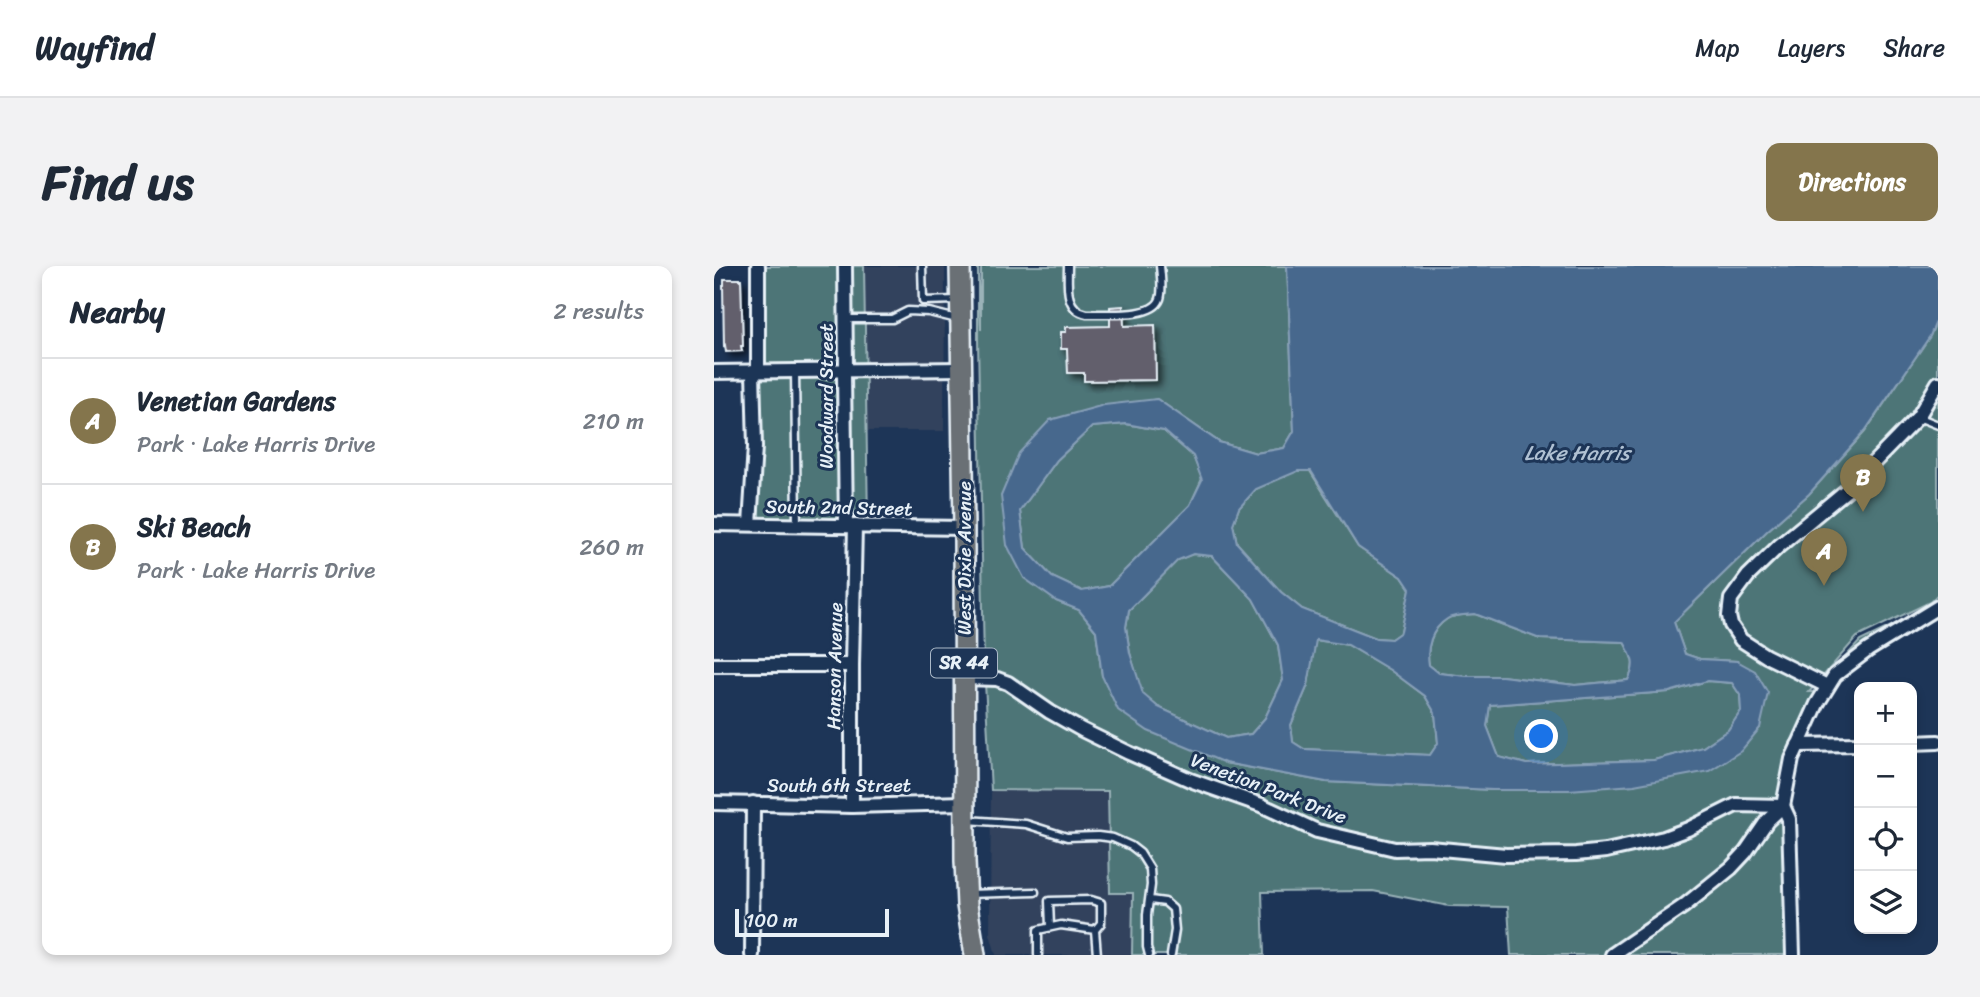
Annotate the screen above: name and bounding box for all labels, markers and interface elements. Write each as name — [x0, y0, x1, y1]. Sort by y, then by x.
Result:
text: Wayfind — [35, 19, 154, 77]
text: Map — [1695, 27, 1740, 69]
text: Layers — [1778, 27, 1845, 69]
text: Share — [1883, 27, 1945, 69]
text: Find us — [42, 139, 194, 226]
button: Directions — [1766, 143, 1938, 221]
text: Nearby — [70, 285, 165, 339]
text: 2 results — [553, 291, 644, 332]
street label: Woodward Street — [810, 323, 843, 469]
text: Venetian Gardens — [137, 378, 336, 424]
text: A — [85, 401, 101, 442]
text: 210 m — [583, 401, 644, 442]
text: Park · Lake Harris Drive — [137, 424, 375, 465]
water label: Lake Harris — [1524, 434, 1633, 472]
pin: B — [1840, 454, 1886, 512]
street label: West Dixie Avenue — [948, 481, 981, 635]
street label: South 2nd Street — [765, 490, 913, 525]
text: Ski Beach — [137, 504, 251, 550]
text: B — [86, 527, 100, 568]
text: 260 m — [579, 527, 644, 568]
pin: A — [1801, 528, 1847, 586]
text: Park · Lake Harris Drive — [137, 550, 375, 591]
street label: Hanson Avenue — [817, 602, 852, 730]
road number: SR 44 — [931, 648, 997, 678]
map controls — [1854, 682, 1917, 934]
button: + — [1854, 682, 1917, 745]
your location — [1524, 719, 1558, 753]
street label: Venetion Park Drive — [1186, 744, 1352, 833]
button: − — [1854, 745, 1917, 808]
street label: South 6th Street — [767, 769, 911, 802]
button: locate — [1854, 808, 1917, 871]
button: layers — [1854, 871, 1917, 934]
text: 100 m — [746, 904, 798, 937]
scale bar — [735, 906, 889, 938]

